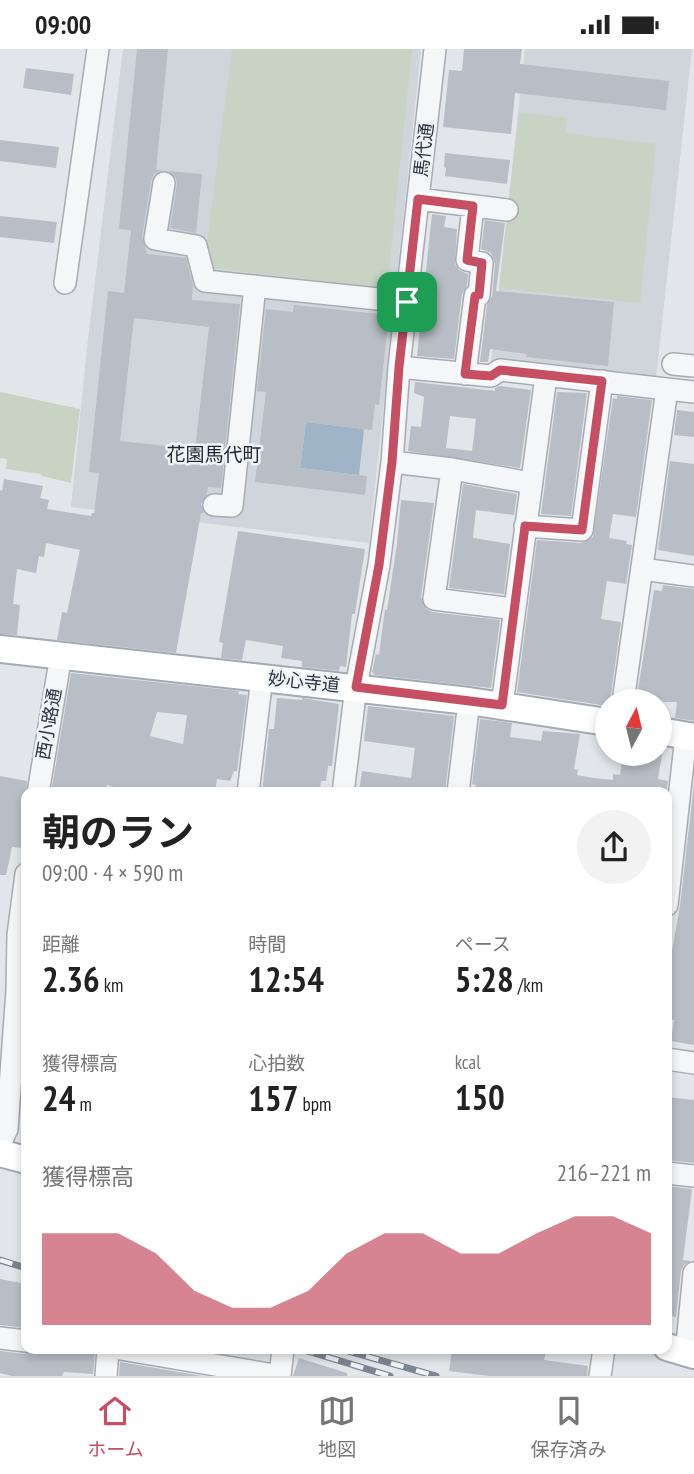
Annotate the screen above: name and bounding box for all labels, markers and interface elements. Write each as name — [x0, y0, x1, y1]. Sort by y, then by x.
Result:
text: 09:00 — [35, 8, 91, 41]
street label: 馬代通 — [409, 122, 438, 178]
pin — [377, 272, 437, 332]
icon: arrive — [388, 283, 426, 321]
district label: 花園馬代町 — [166, 442, 262, 466]
street label: 妙心寺道 — [267, 666, 341, 697]
street label: 西小路通 — [31, 686, 66, 761]
north arrow — [595, 689, 672, 767]
map controls — [595, 689, 672, 766]
text: 朝のラン — [42, 807, 194, 856]
button: share — [577, 810, 651, 884]
text: 09:00 · 4 × 590 m — [42, 858, 183, 887]
text: 距離 — [42, 932, 80, 956]
text: 時間 — [248, 932, 286, 956]
text: ペース — [455, 932, 511, 956]
text: 2.36 — [42, 956, 100, 1002]
text: 12:54 — [248, 956, 324, 1002]
text: 5:28 — [455, 956, 514, 1002]
text: km — [100, 973, 123, 997]
text: /km — [514, 973, 543, 997]
text: kcal — [455, 1050, 481, 1074]
text: 獲得標高 — [42, 1051, 118, 1075]
text: 心拍数 — [248, 1051, 305, 1075]
text: 150 — [455, 1074, 505, 1120]
text: 24 — [42, 1075, 75, 1121]
text: 157 — [248, 1075, 299, 1121]
text: m — [75, 1092, 92, 1116]
text: bpm — [299, 1092, 331, 1116]
text: 216–221 m — [557, 1158, 651, 1187]
text: 獲得標高 — [42, 1162, 134, 1191]
tab: ホーム — [87, 1392, 144, 1461]
tab: 地図 — [318, 1392, 356, 1461]
tab: 保存済み — [531, 1392, 607, 1461]

